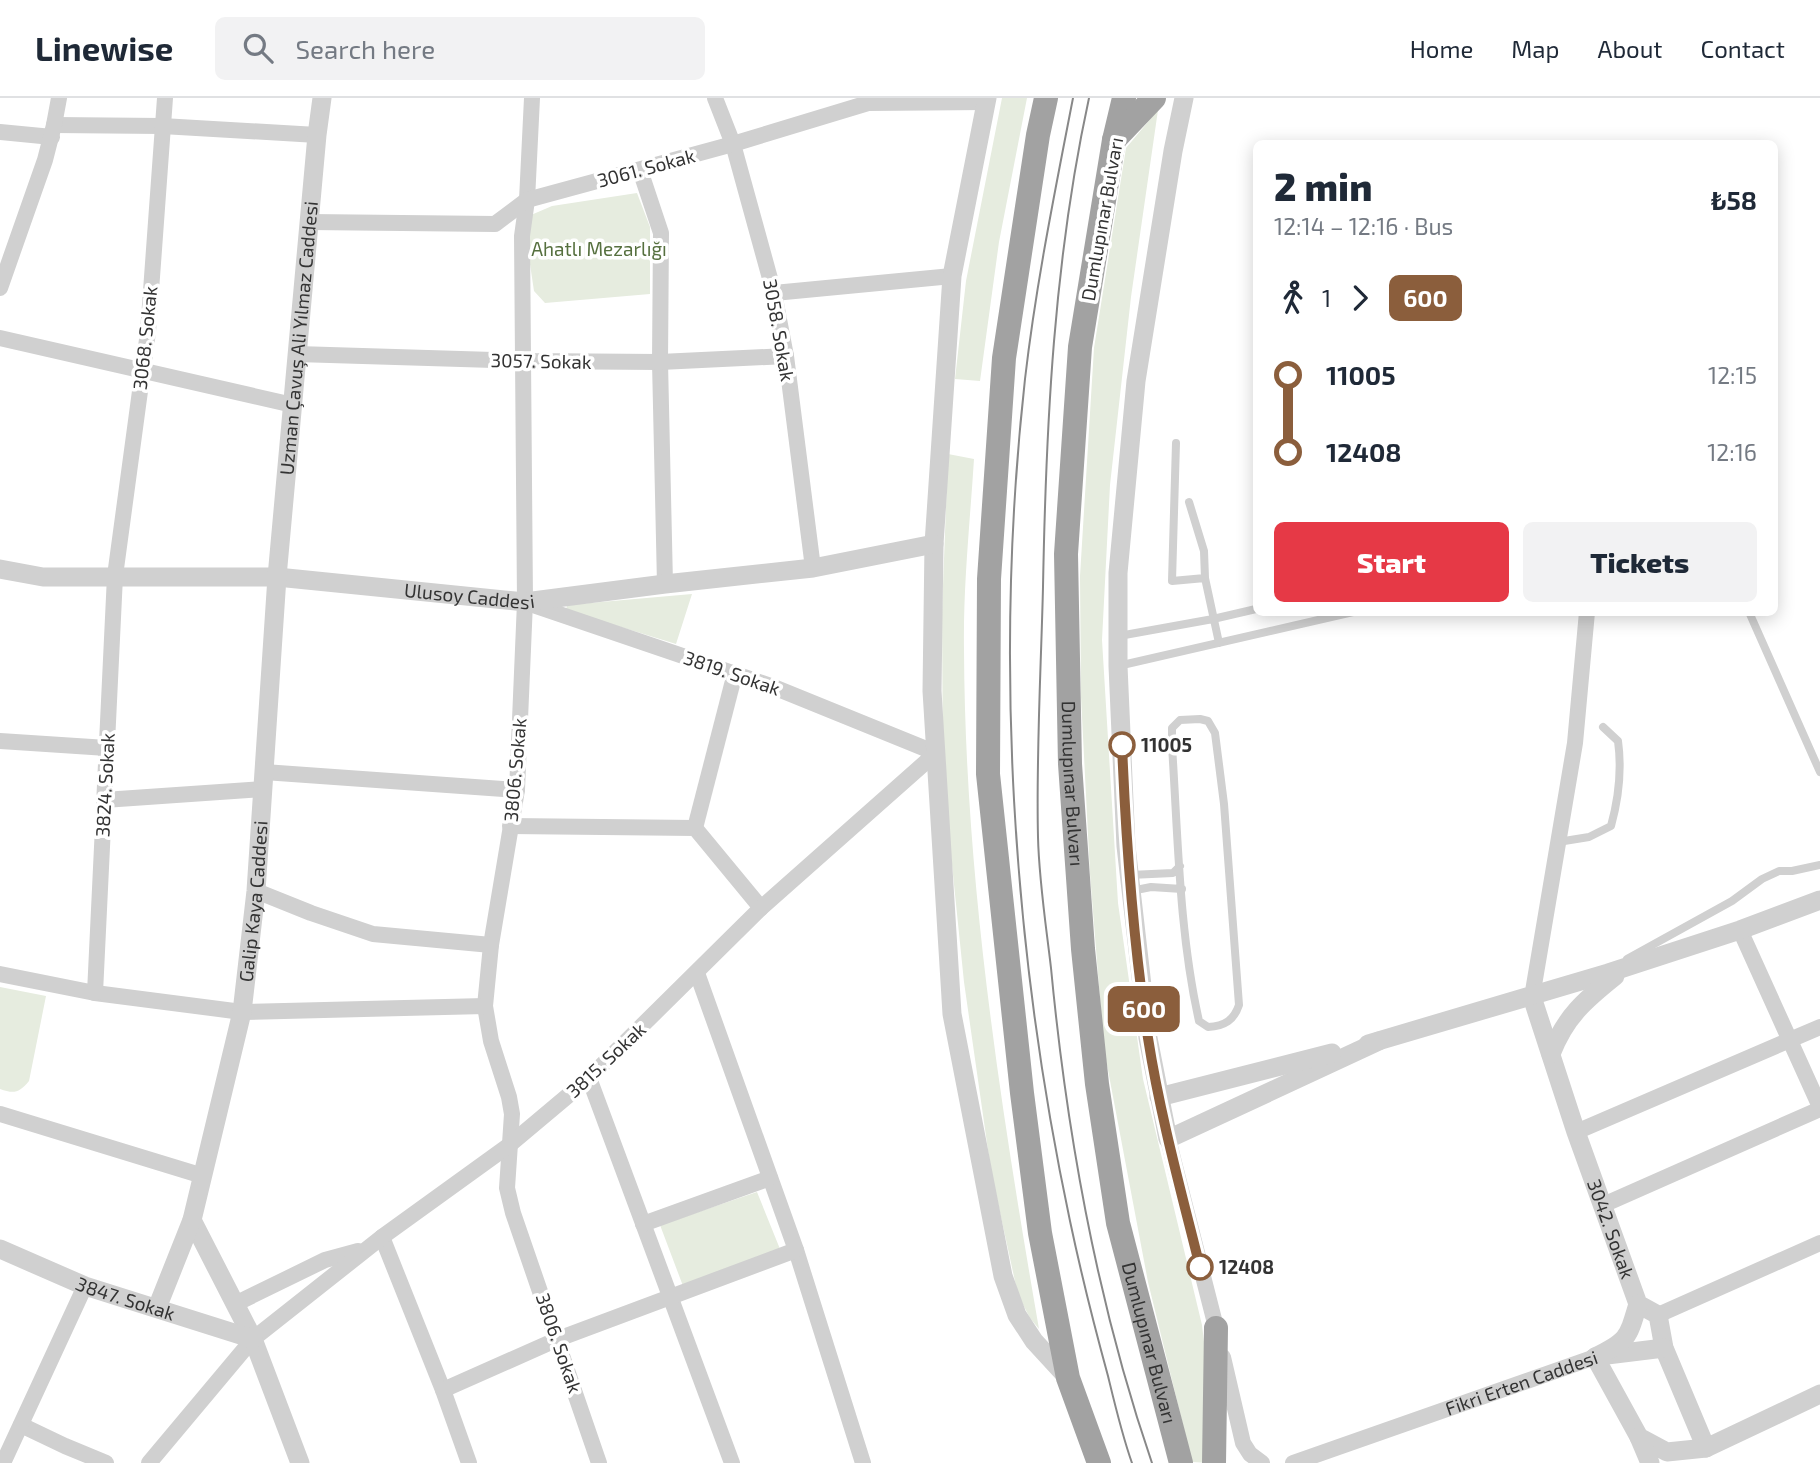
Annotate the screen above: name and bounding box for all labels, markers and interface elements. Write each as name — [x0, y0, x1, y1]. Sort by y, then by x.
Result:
search box — [215, 17, 705, 80]
text: Linewise — [35, 28, 173, 68]
icon: search — [239, 29, 277, 67]
text: Search here — [295, 33, 435, 64]
text: Home — [1410, 34, 1473, 63]
text: Map — [1511, 34, 1559, 63]
text: About — [1597, 34, 1663, 63]
text: Contact — [1701, 34, 1785, 63]
street label: Dumlupınar Bulvarı — [1076, 135, 1127, 303]
street label: 3061. Sokak — [594, 143, 698, 192]
text: 2 min — [1274, 163, 1372, 209]
text: ₺58 — [1711, 184, 1757, 215]
street label: Uzman Çavuş Ali Yılmaz Caddesi — [274, 200, 322, 476]
text: 12:14 – 12:16 · Bus — [1274, 212, 1453, 240]
park label: Ahatlı Mezarlığı — [531, 237, 667, 260]
street label: 3058. Sokak — [759, 277, 800, 383]
icon: walk — [1274, 279, 1312, 317]
icon: forward — [1341, 279, 1379, 317]
text: 600 — [1403, 283, 1448, 312]
text: 1 — [1322, 284, 1331, 312]
street label: 3068. Sokak — [128, 285, 161, 391]
street label: 3057. Sokak — [490, 348, 592, 373]
text: 11005 — [1326, 359, 1396, 390]
text: 12:15 — [1708, 361, 1757, 389]
text: 12408 — [1326, 436, 1402, 467]
text: 12:16 — [1707, 438, 1757, 466]
button: Start — [1274, 522, 1509, 602]
button: Tickets — [1523, 522, 1757, 602]
street label: Ulusoy Caddesi — [403, 578, 536, 613]
street label: 3819. Sokak — [681, 645, 784, 700]
street label: Dumlupınar Bulvarı — [1058, 700, 1089, 867]
street label: 3806. Sokak — [499, 717, 531, 823]
street label: 3824. Sokak — [90, 732, 119, 838]
marker: 11005 — [1109, 732, 1135, 758]
place label: 11005 — [1141, 733, 1192, 756]
street label: Galip Kaya Caddesi — [234, 820, 272, 983]
line badge: 600 — [1104, 986, 1184, 1032]
text: 600 — [1122, 994, 1166, 1023]
street label: 3815. Sokak — [561, 1017, 650, 1102]
street label: 3042. Sokak — [1583, 1176, 1640, 1282]
marker: 12408 — [1187, 1254, 1213, 1280]
place label: 12408 — [1219, 1255, 1274, 1278]
street label: Dumlupınar Bulvarı — [1118, 1259, 1182, 1426]
street label: 3847. Sokak — [72, 1271, 178, 1325]
street label: 3806. Sokak — [532, 1290, 587, 1396]
street label: Fikri Erten Caddesi — [1442, 1345, 1600, 1420]

